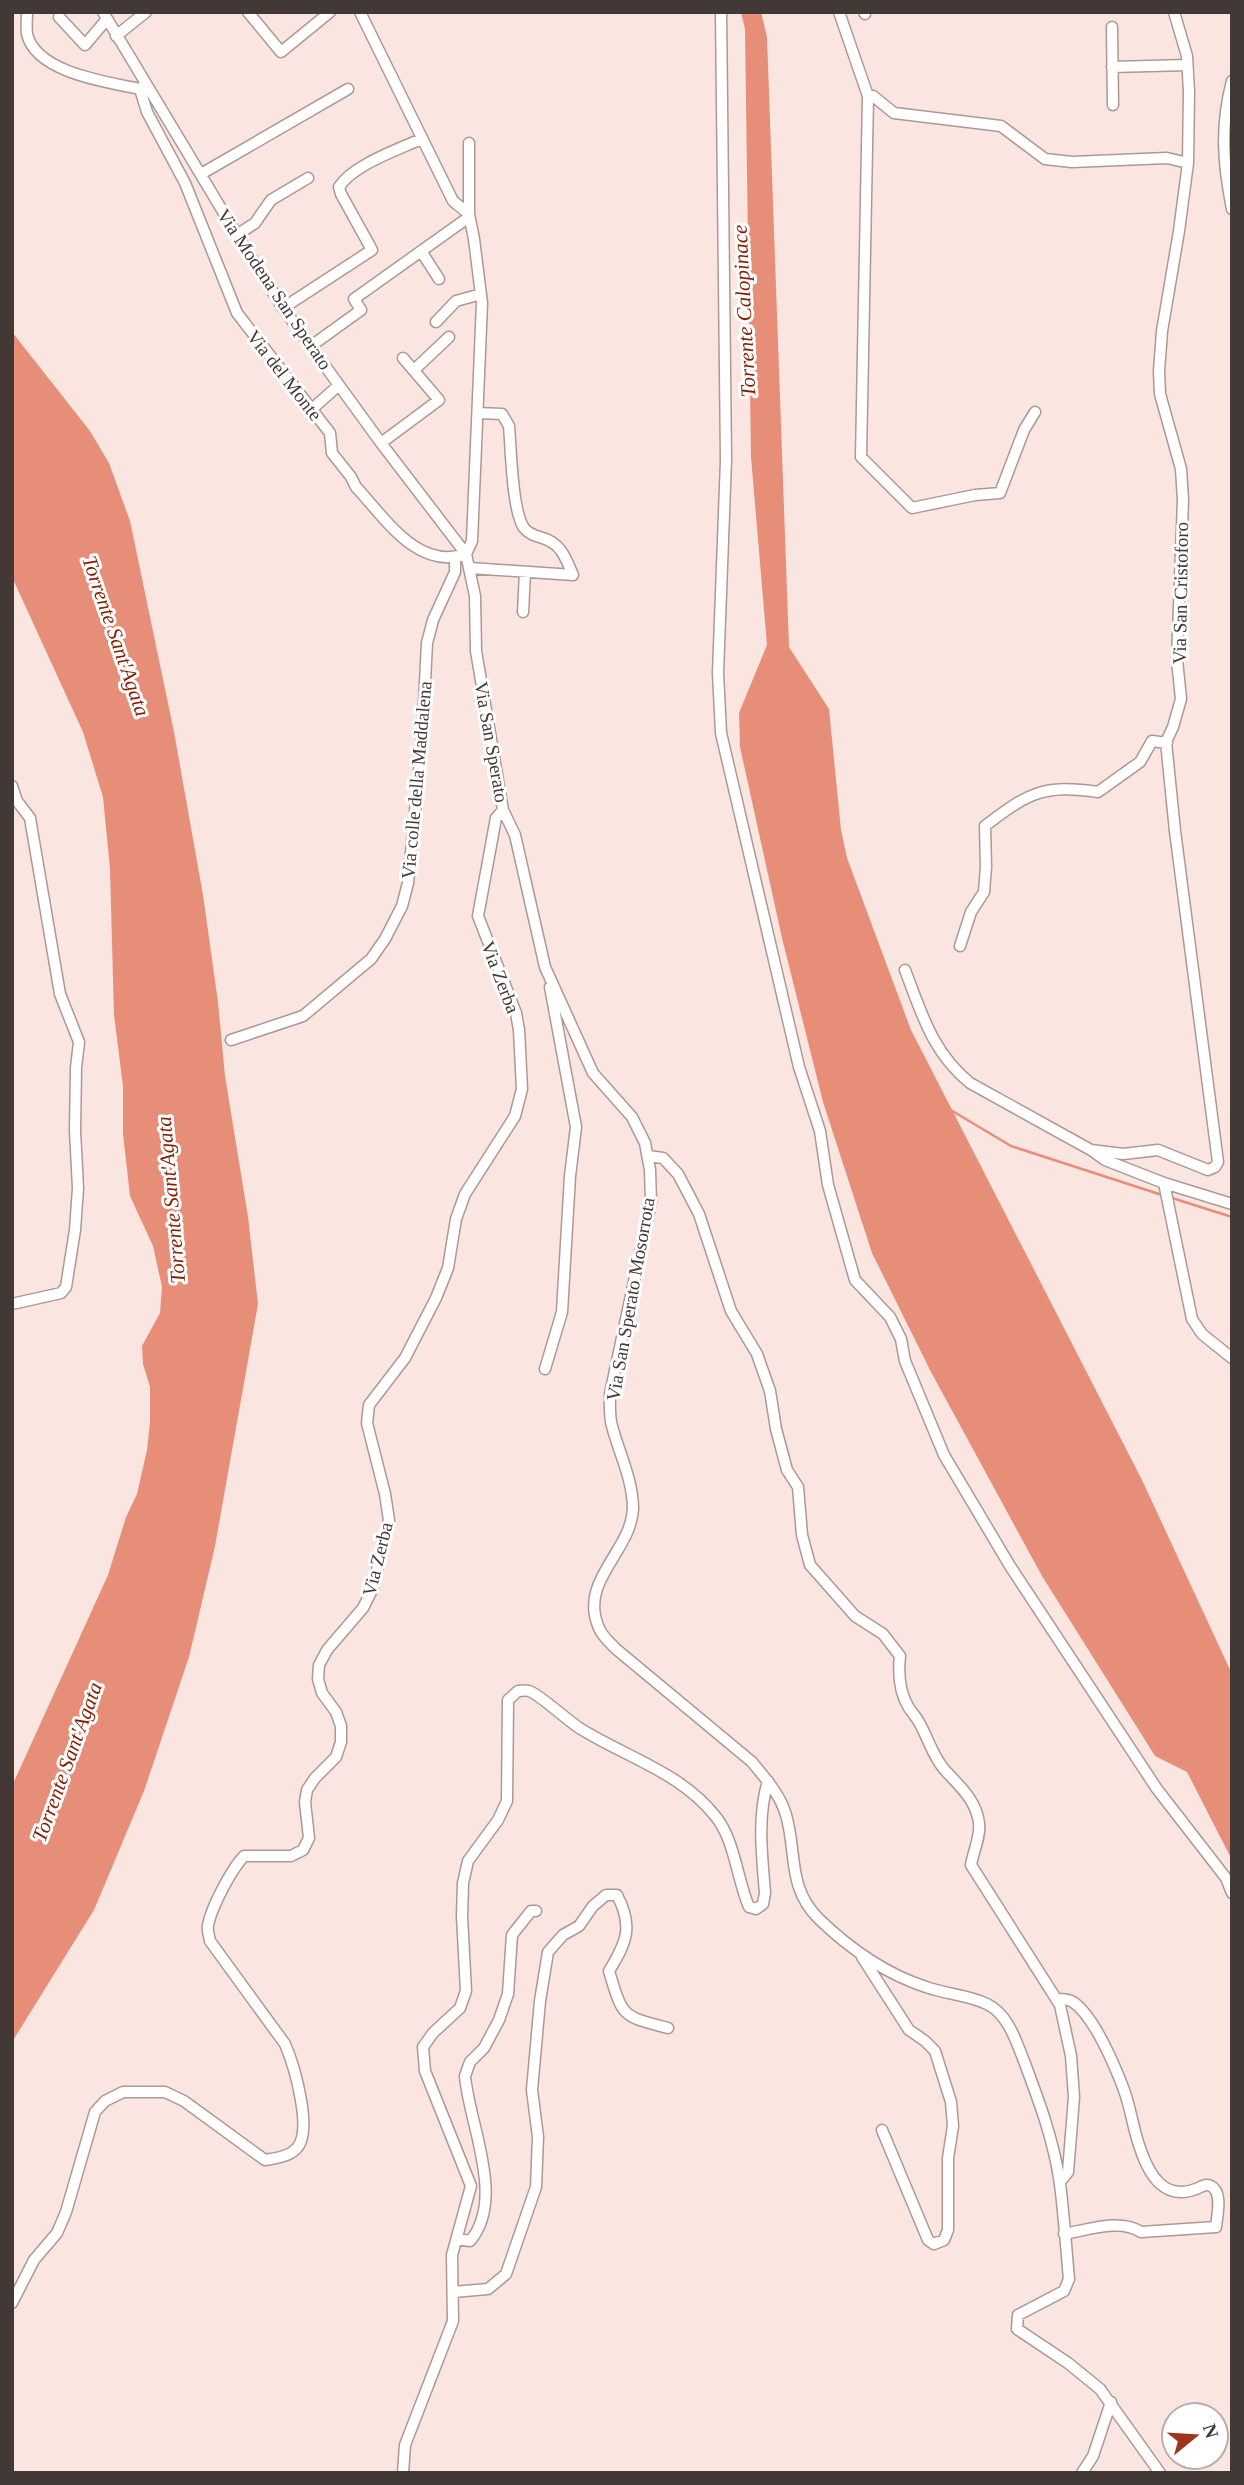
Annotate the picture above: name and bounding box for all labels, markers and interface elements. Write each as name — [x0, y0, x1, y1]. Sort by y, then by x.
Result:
street label: Via Modena San Sperato — [213, 205, 336, 374]
water label: Torrente Calopinace — [727, 224, 761, 398]
street label: Via del Monte — [243, 326, 326, 425]
street label: Via San Cristoforo — [1169, 522, 1192, 664]
water label: Torrente Sant'Agata — [77, 553, 155, 719]
street label: Via colle della Maddalena — [397, 680, 436, 880]
street label: Via San Sperato — [471, 680, 512, 804]
street label: Via Zerba — [477, 938, 524, 1017]
water label: Torrente Sant'Agata — [152, 1115, 190, 1285]
street label: Via San Sperato Mosorrota — [602, 1195, 659, 1402]
street label: Via Zerba — [358, 1519, 397, 1598]
water label: Torrente Sant'Agata — [27, 1679, 107, 1845]
north arrow — [1160, 2401, 1230, 2471]
text: N — [1199, 2421, 1223, 2441]

